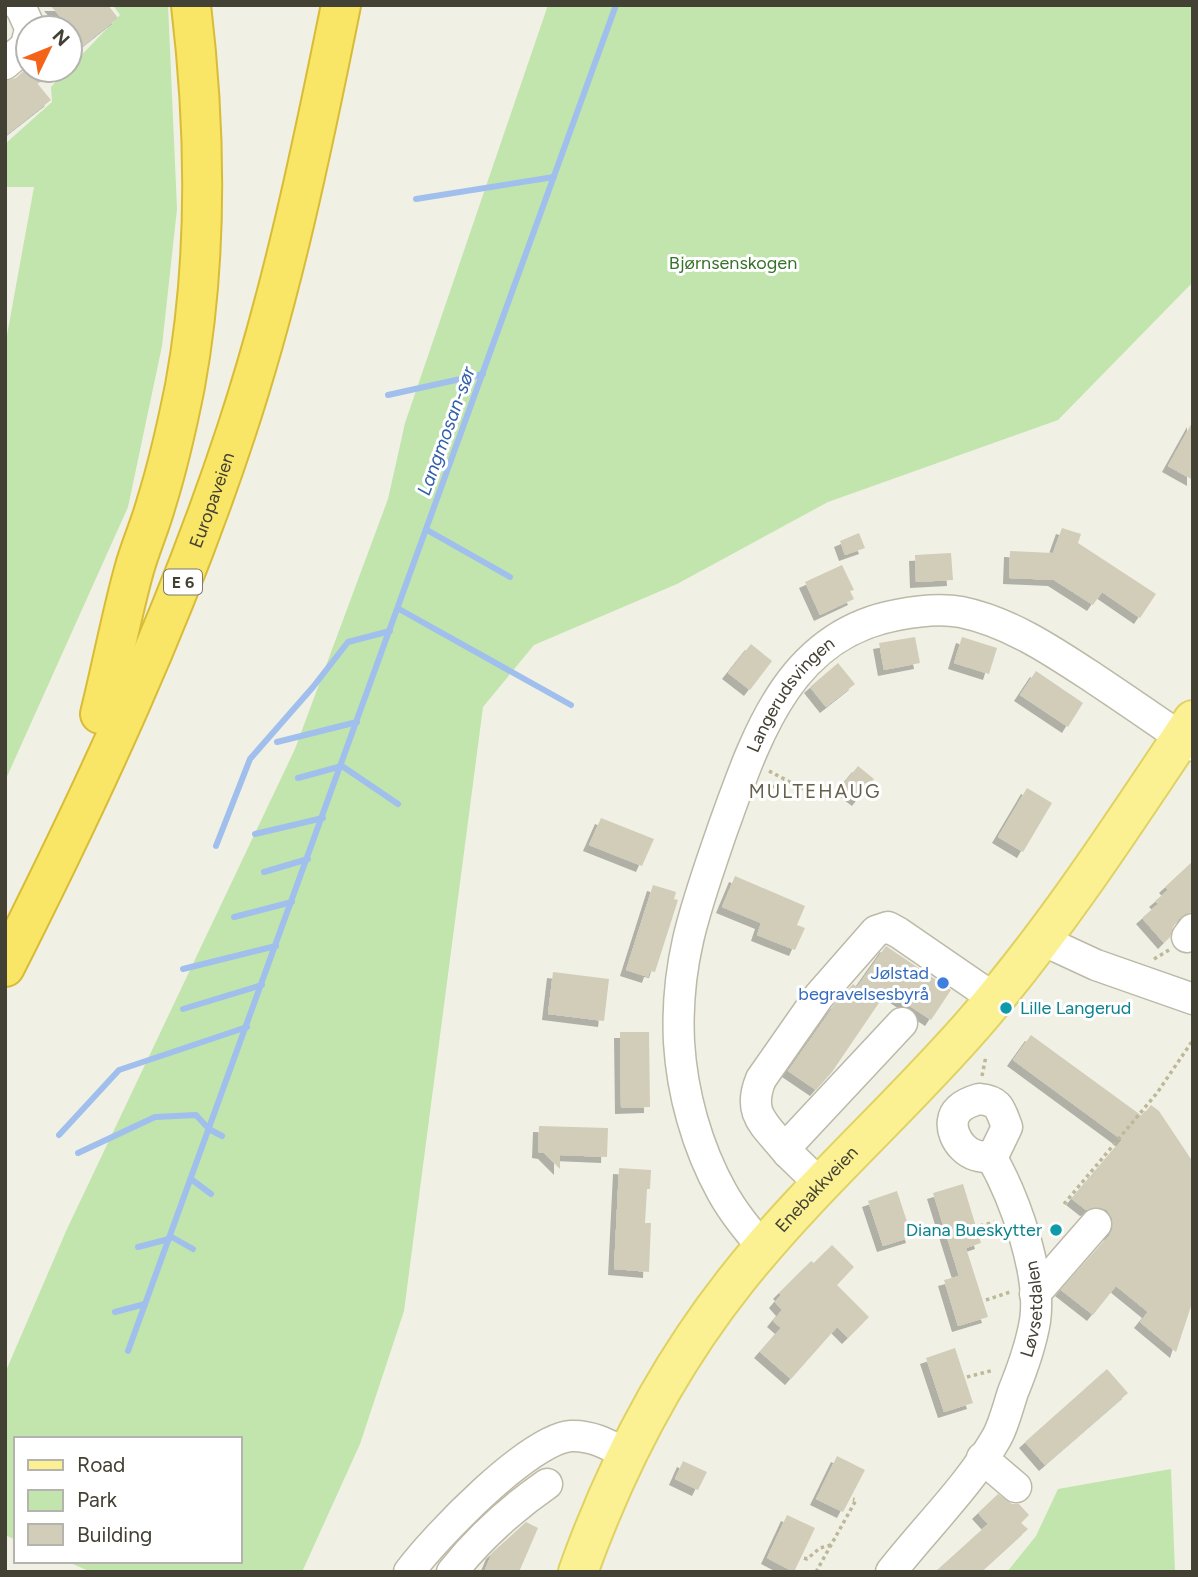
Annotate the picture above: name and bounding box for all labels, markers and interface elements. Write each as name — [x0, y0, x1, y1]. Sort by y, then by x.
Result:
north arrow — [14, 14, 84, 84]
text: N — [48, 25, 74, 51]
park label: Bjørnsenskogen — [669, 252, 797, 274]
water label: Langmosan-sør — [412, 363, 480, 498]
street label: Europaveien — [185, 450, 239, 551]
road number: E 6 — [164, 569, 202, 594]
street label: Langerudsvingen — [742, 632, 839, 756]
district label: MULTEHAUG — [749, 780, 881, 803]
place label: Jølstad begravelsesbyrå — [798, 962, 929, 1005]
marker: Jølstad begravelsesbyrå — [935, 975, 951, 991]
place label: Lille Langerud — [1020, 997, 1131, 1019]
marker: Lille Langerud — [998, 1000, 1014, 1016]
street label: Enebakkveien — [771, 1141, 863, 1237]
place label: Diana Bueskytter — [906, 1219, 1042, 1241]
marker: Diana Bueskytter — [1048, 1222, 1064, 1238]
street label: Løvsetdalen — [1016, 1259, 1047, 1360]
legend — [14, 1437, 242, 1563]
text: Road — [77, 1452, 125, 1477]
text: Park — [77, 1487, 118, 1512]
text: Building — [77, 1522, 152, 1547]

